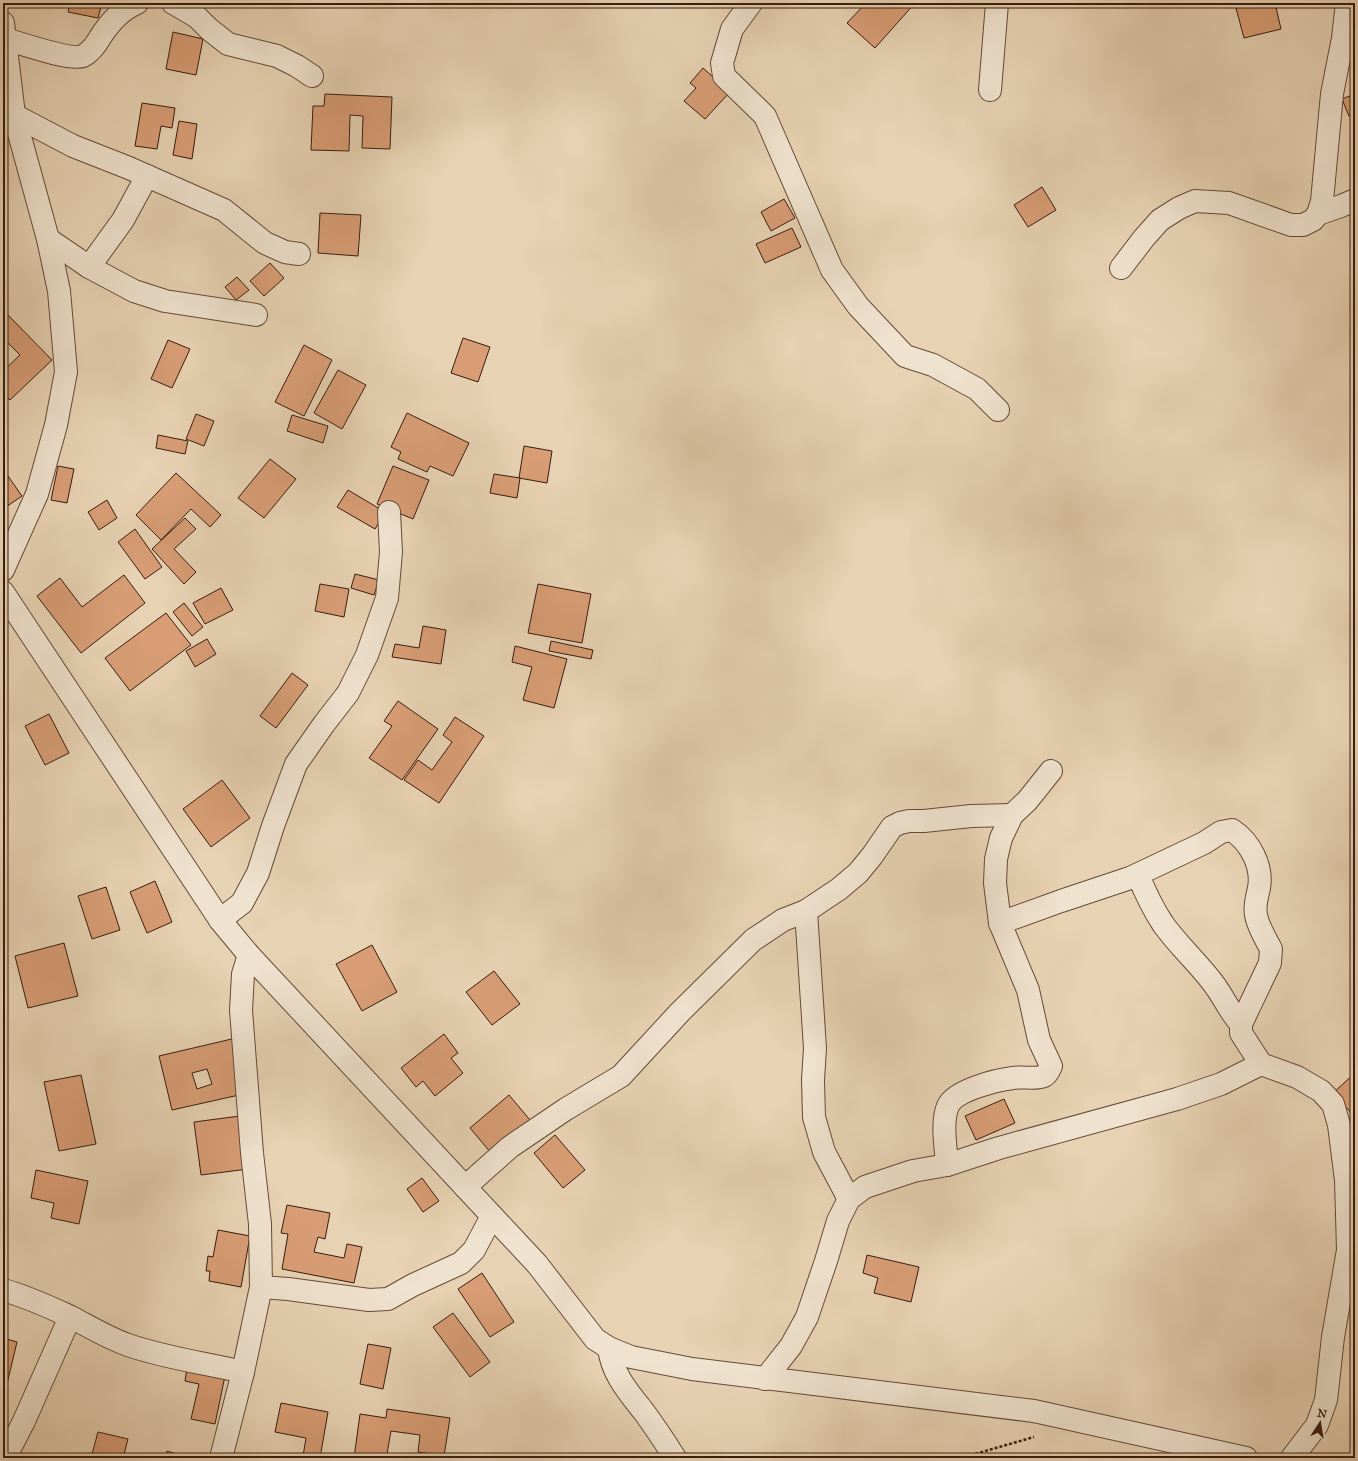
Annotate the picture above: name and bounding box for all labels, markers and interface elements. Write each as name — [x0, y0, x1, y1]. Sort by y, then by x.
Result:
north arrow — [1300, 1403, 1340, 1443]
text: N — [1316, 1406, 1329, 1421]

